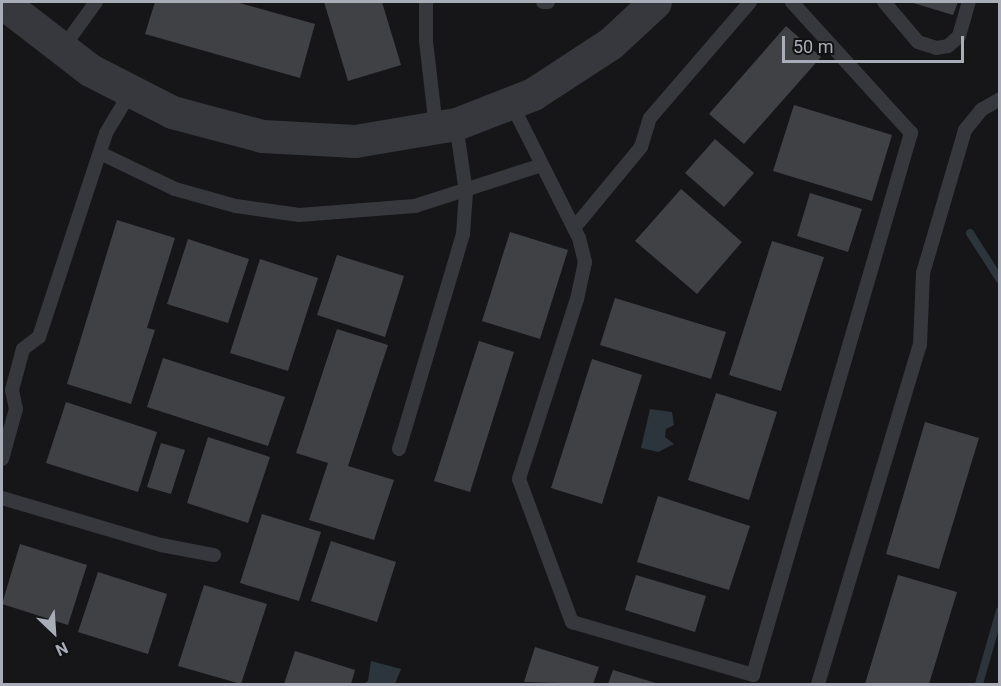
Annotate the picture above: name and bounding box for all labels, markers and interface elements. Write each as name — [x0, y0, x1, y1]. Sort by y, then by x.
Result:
scale bar — [785, 24, 966, 62]
text: 50 m — [793, 36, 833, 57]
north arrow — [24, 602, 84, 662]
text: N — [53, 638, 71, 660]

